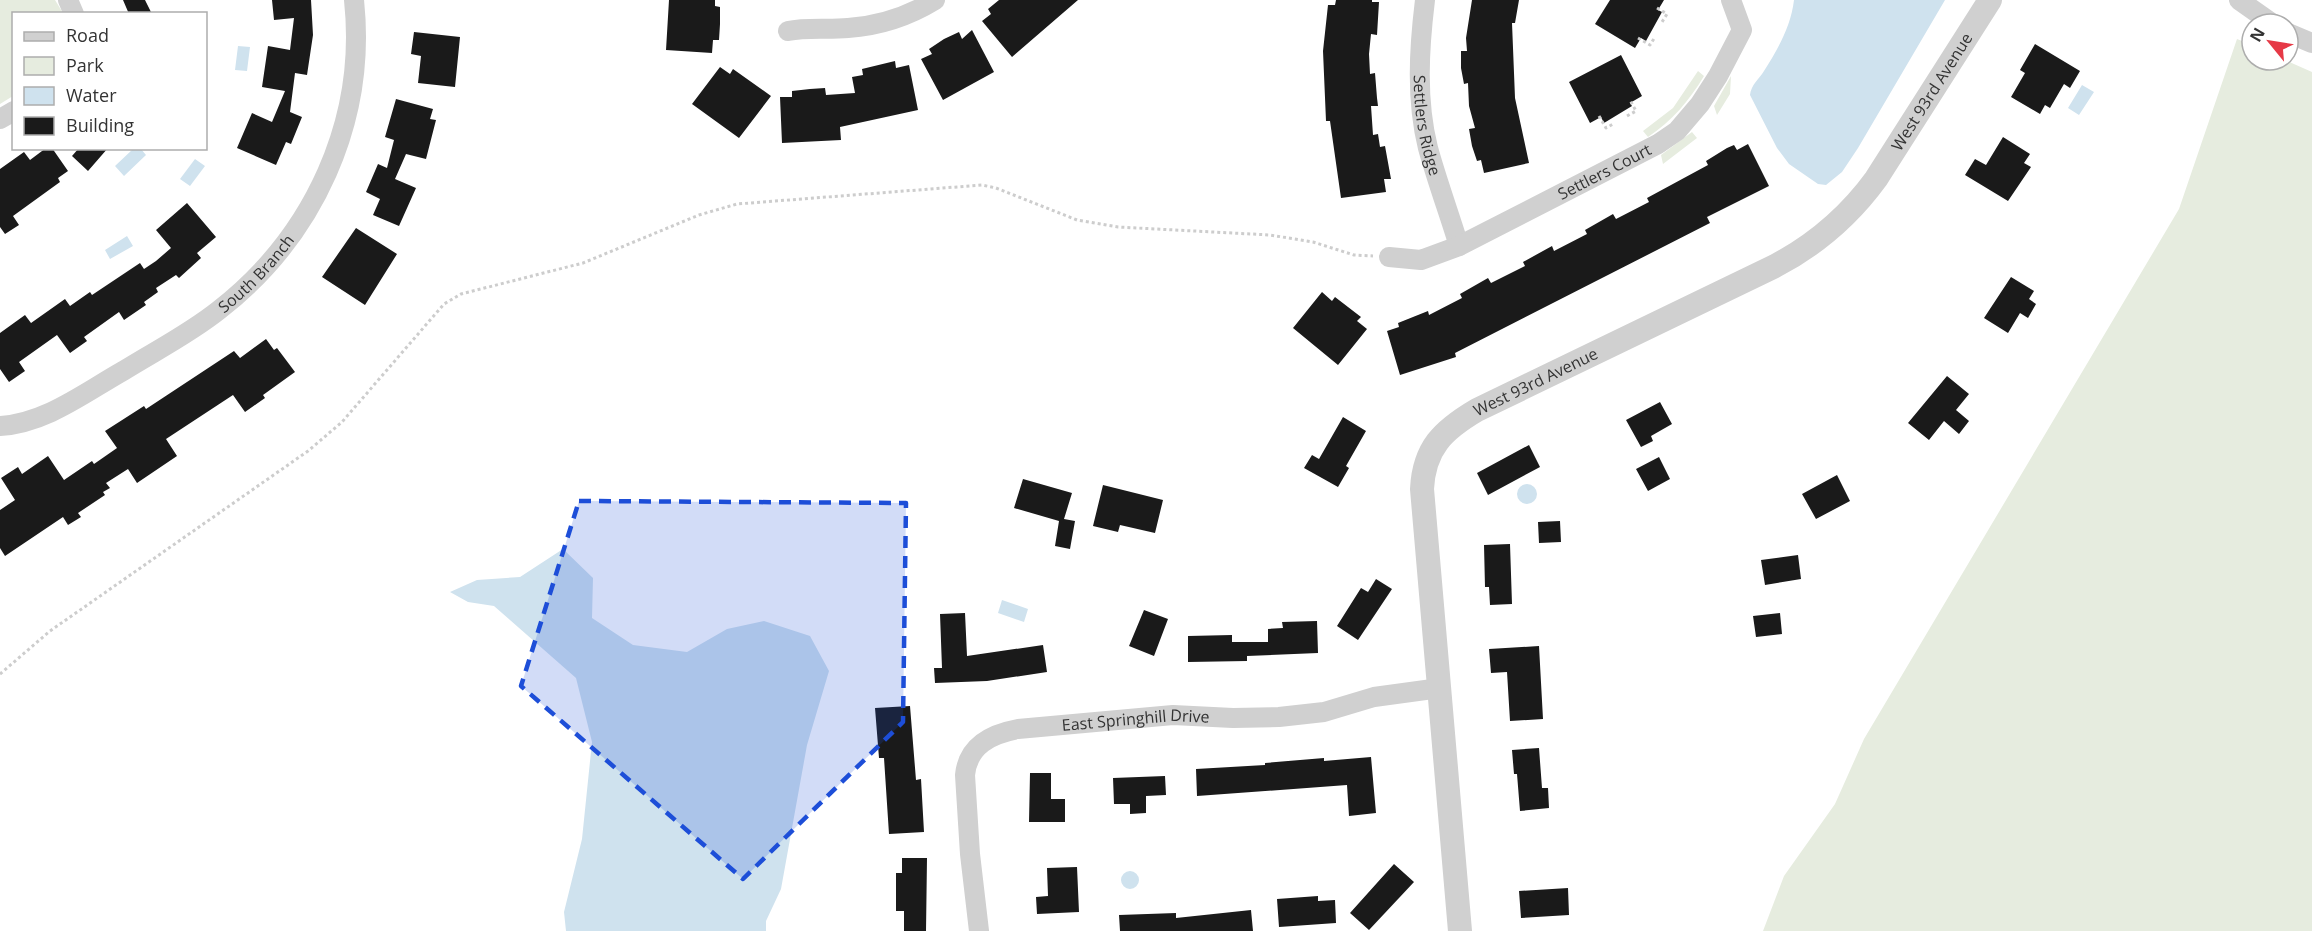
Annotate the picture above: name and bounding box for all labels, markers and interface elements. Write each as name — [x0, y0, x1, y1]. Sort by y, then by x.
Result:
legend — [12, 12, 207, 150]
north arrow — [2240, 12, 2300, 72]
text: Road — [66, 23, 109, 47]
text: N — [2244, 23, 2270, 46]
street label: West 93rd Avenue — [1886, 29, 1977, 155]
text: Park — [66, 53, 104, 77]
street label: Settlers Ridge — [1409, 75, 1446, 178]
text: Water — [66, 83, 117, 107]
text: Building — [66, 113, 134, 137]
street label: Settlers Court — [1554, 138, 1655, 205]
street label: South Branch — [213, 230, 299, 318]
street label: West 93rd Avenue — [1469, 342, 1601, 421]
street label: East Springhill Drive — [1061, 704, 1210, 736]

